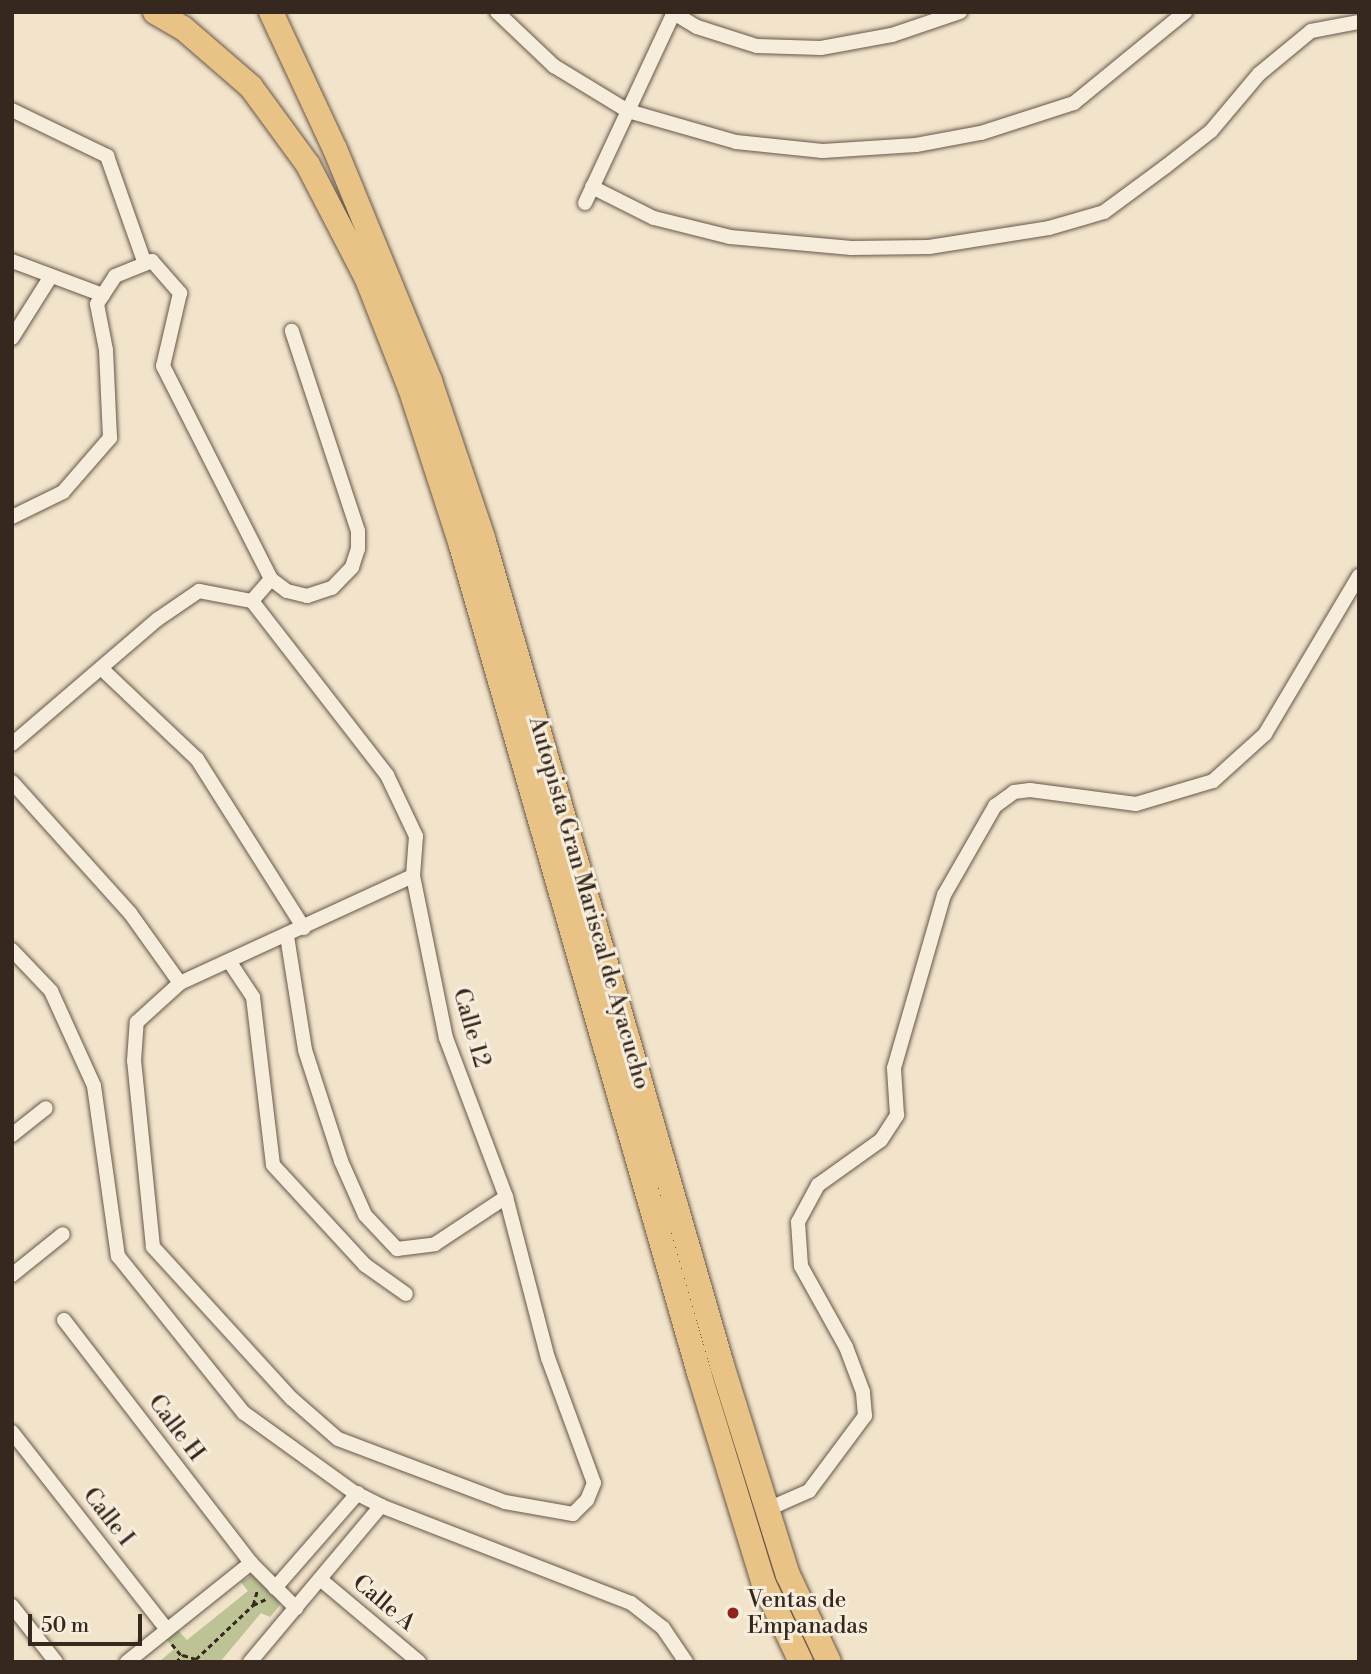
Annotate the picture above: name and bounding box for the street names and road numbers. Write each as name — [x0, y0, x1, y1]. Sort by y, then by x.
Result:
street label: Autopista Gran Mariscal de Ayacucho — [522, 713, 656, 1093]
street label: Calle 12 — [447, 985, 495, 1071]
street label: Calle H — [142, 1389, 210, 1467]
street label: Calle I — [77, 1482, 139, 1552]
street label: Calle A — [347, 1569, 421, 1637]

